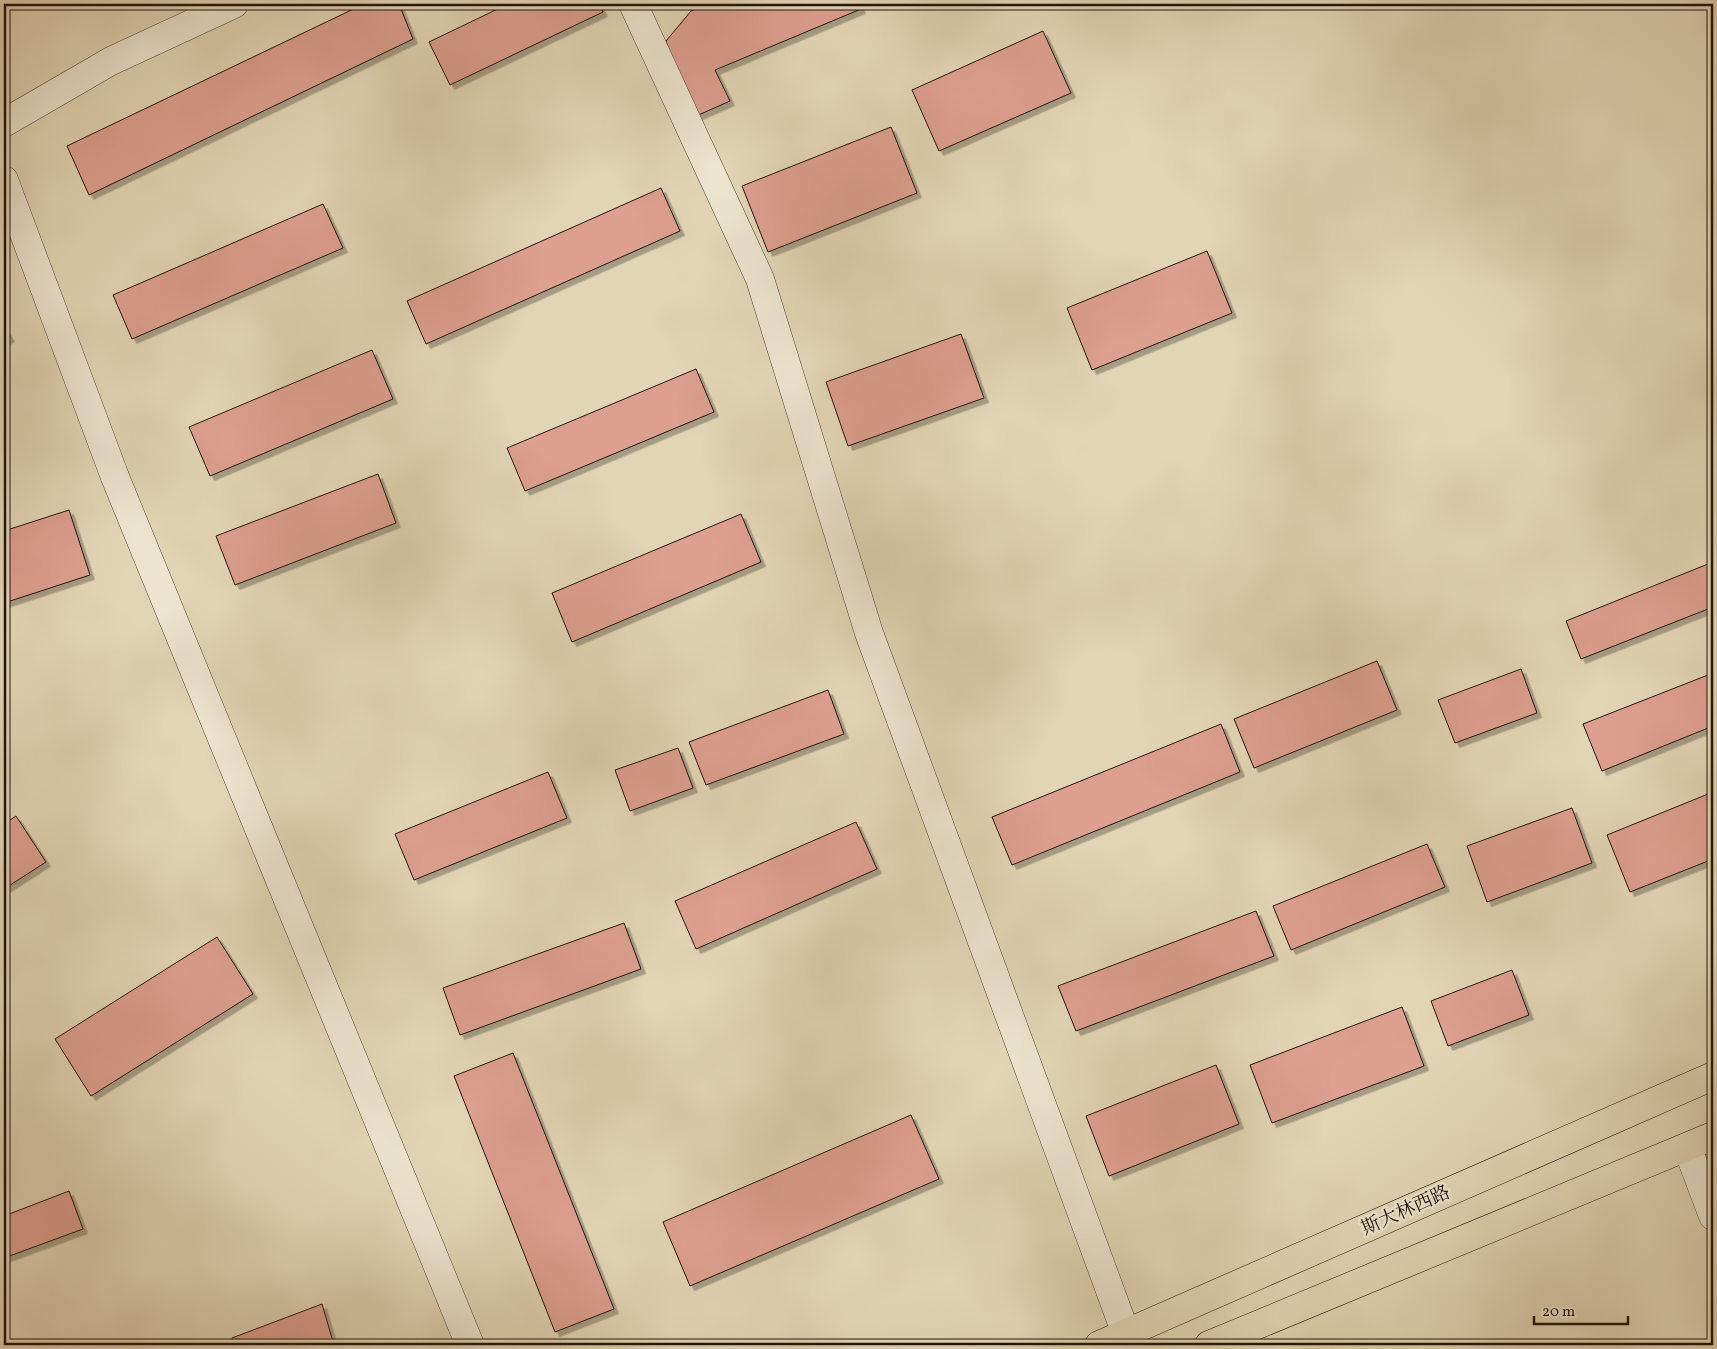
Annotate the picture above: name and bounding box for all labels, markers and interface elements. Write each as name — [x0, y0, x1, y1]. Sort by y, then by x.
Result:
street label: 斯大林西路 — [1357, 1180, 1455, 1242]
scale bar — [1534, 1294, 1628, 1326]
text: 20 m — [1542, 1302, 1575, 1323]

